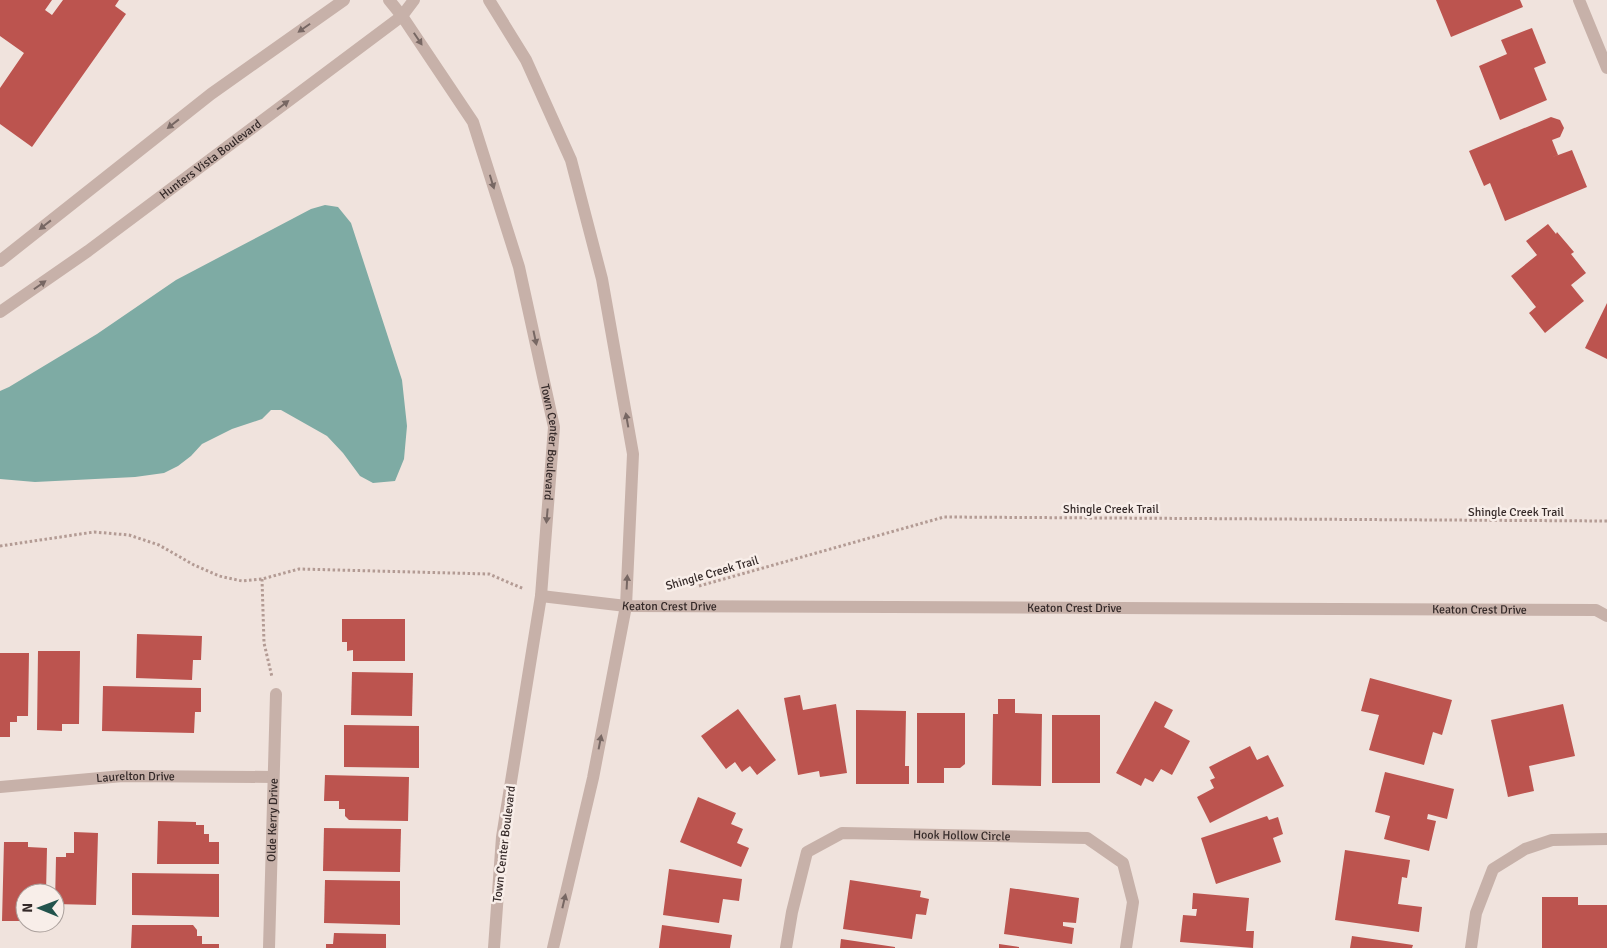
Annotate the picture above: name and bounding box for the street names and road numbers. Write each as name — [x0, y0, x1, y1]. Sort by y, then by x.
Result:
street label: Hunters Vista Boulevard — [157, 117, 265, 203]
street label: Town Center Boulevard — [537, 383, 561, 501]
street label: Shingle Creek Trail — [1063, 502, 1159, 517]
street label: Shingle Creek Trail — [1468, 505, 1564, 520]
street label: Shingle Creek Trail — [664, 553, 761, 594]
street label: Keaton Crest Drive — [621, 599, 717, 614]
street label: Keaton Crest Drive — [1027, 601, 1122, 616]
street label: Keaton Crest Drive — [1432, 602, 1527, 618]
street label: Laurelton Drive — [96, 769, 175, 786]
street label: Olde Kerry Drive — [264, 778, 282, 862]
street label: Town Center Boulevard — [490, 785, 519, 903]
street label: Hook Hollow Circle — [913, 827, 1011, 844]

